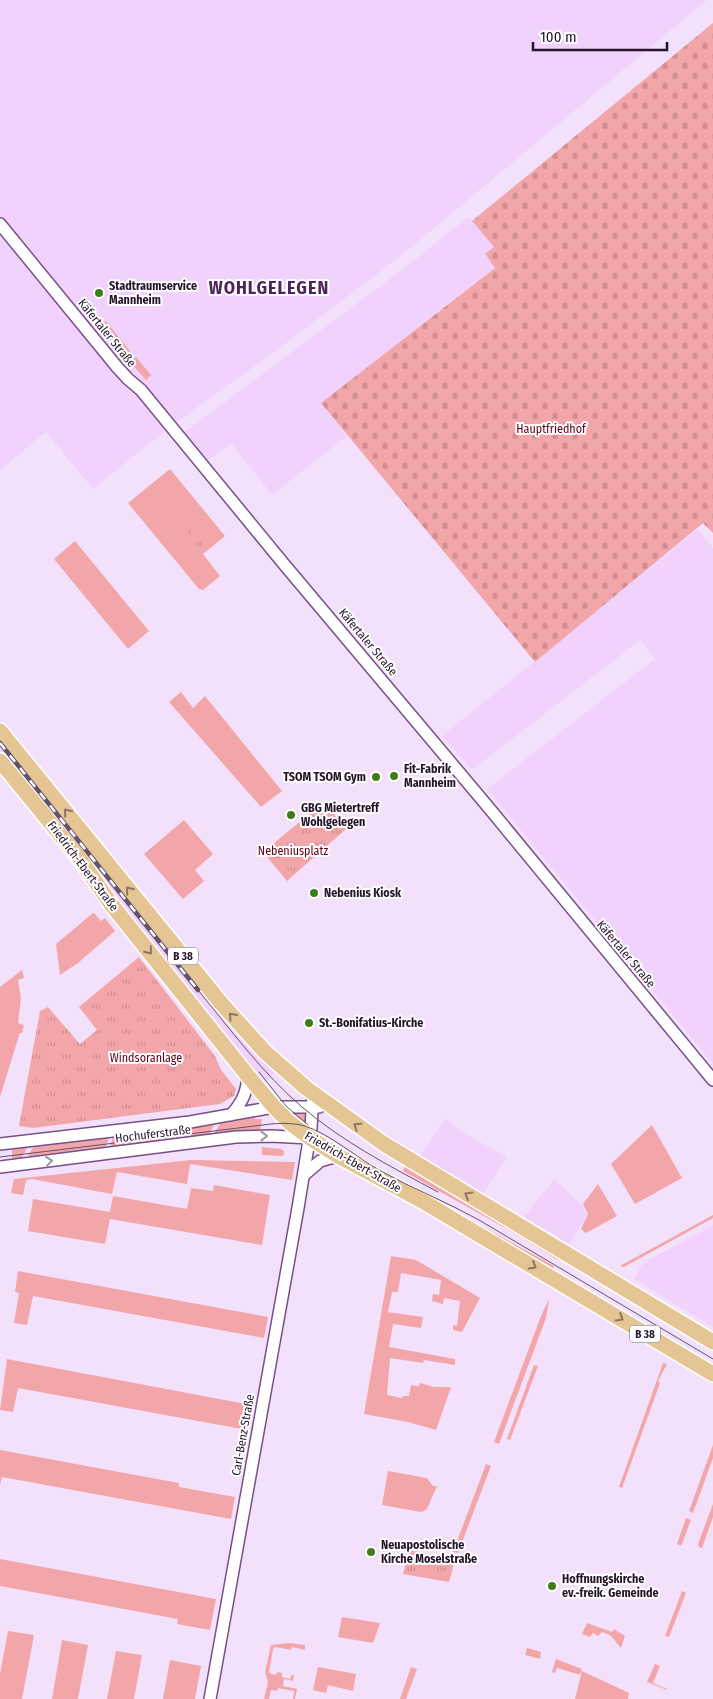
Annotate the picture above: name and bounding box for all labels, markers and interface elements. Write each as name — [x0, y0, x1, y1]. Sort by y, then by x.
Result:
scale bar — [533, 20, 667, 52]
text: 100 m — [540, 28, 577, 46]
district label: WOHLGELEGEN — [209, 277, 329, 299]
place label: Stadtraumservice Mannheim — [109, 279, 197, 307]
marker: Stadtraumservice Mannheim — [93, 287, 105, 299]
street label: Käfertaler Straße — [75, 296, 139, 370]
park label: Hauptfriedhof — [516, 422, 587, 436]
street label: Käfertaler Straße — [336, 606, 400, 678]
place label: Fit-Fabrik Mannheim — [404, 762, 456, 790]
place label: TSOM TSOM Gym — [283, 770, 366, 784]
marker: Fit-Fabrik Mannheim — [388, 770, 400, 782]
marker: TSOM TSOM Gym — [370, 771, 382, 783]
place label: GBG Mietertreff Wohlgelegen — [301, 801, 380, 829]
one-way arrow — [64, 809, 72, 818]
marker: GBG Mietertreff Wohlgelegen — [285, 809, 297, 821]
street label: Friedrich-Ebert-Straße — [45, 818, 121, 914]
park label: Nebeniusplatz — [258, 844, 328, 858]
place label: Nebenius Kiosk — [324, 886, 402, 900]
one-way arrow — [127, 887, 135, 896]
marker: Nebenius Kiosk — [308, 887, 320, 899]
street label: Käfertaler Straße — [594, 918, 658, 990]
one-way arrow — [143, 945, 151, 954]
road number: B 38 — [168, 948, 198, 964]
one-way arrow — [229, 1012, 238, 1021]
place label: St.-Bonifatius-Kirche — [319, 1016, 423, 1030]
marker: St.-Bonifatius-Kirche — [303, 1017, 315, 1029]
park label: Windsoranlage — [110, 1051, 182, 1065]
street label: Hochuferstraße — [114, 1122, 192, 1146]
one-way arrow — [354, 1123, 363, 1132]
street label: Friedrich-Ebert-Straße — [302, 1129, 404, 1195]
one-way arrow — [260, 1131, 268, 1141]
one-way arrow — [46, 1156, 54, 1167]
one-way arrow — [465, 1192, 474, 1202]
one-way arrow — [527, 1260, 536, 1270]
one-way arrow — [614, 1312, 623, 1322]
road number: B 38 — [630, 1326, 660, 1342]
street label: Carl-Benz-Straße — [229, 1393, 257, 1477]
place label: Neuapostolische Kirche Moselstraße — [381, 1538, 477, 1566]
marker: Neuapostolische Kirche Moselstraße — [365, 1546, 377, 1558]
place label: Hoffnungskirche ev.-freik. Gemeinde — [562, 1572, 659, 1600]
marker: Hoffnungskirche ev.-freik. Gemeinde — [546, 1580, 558, 1592]

